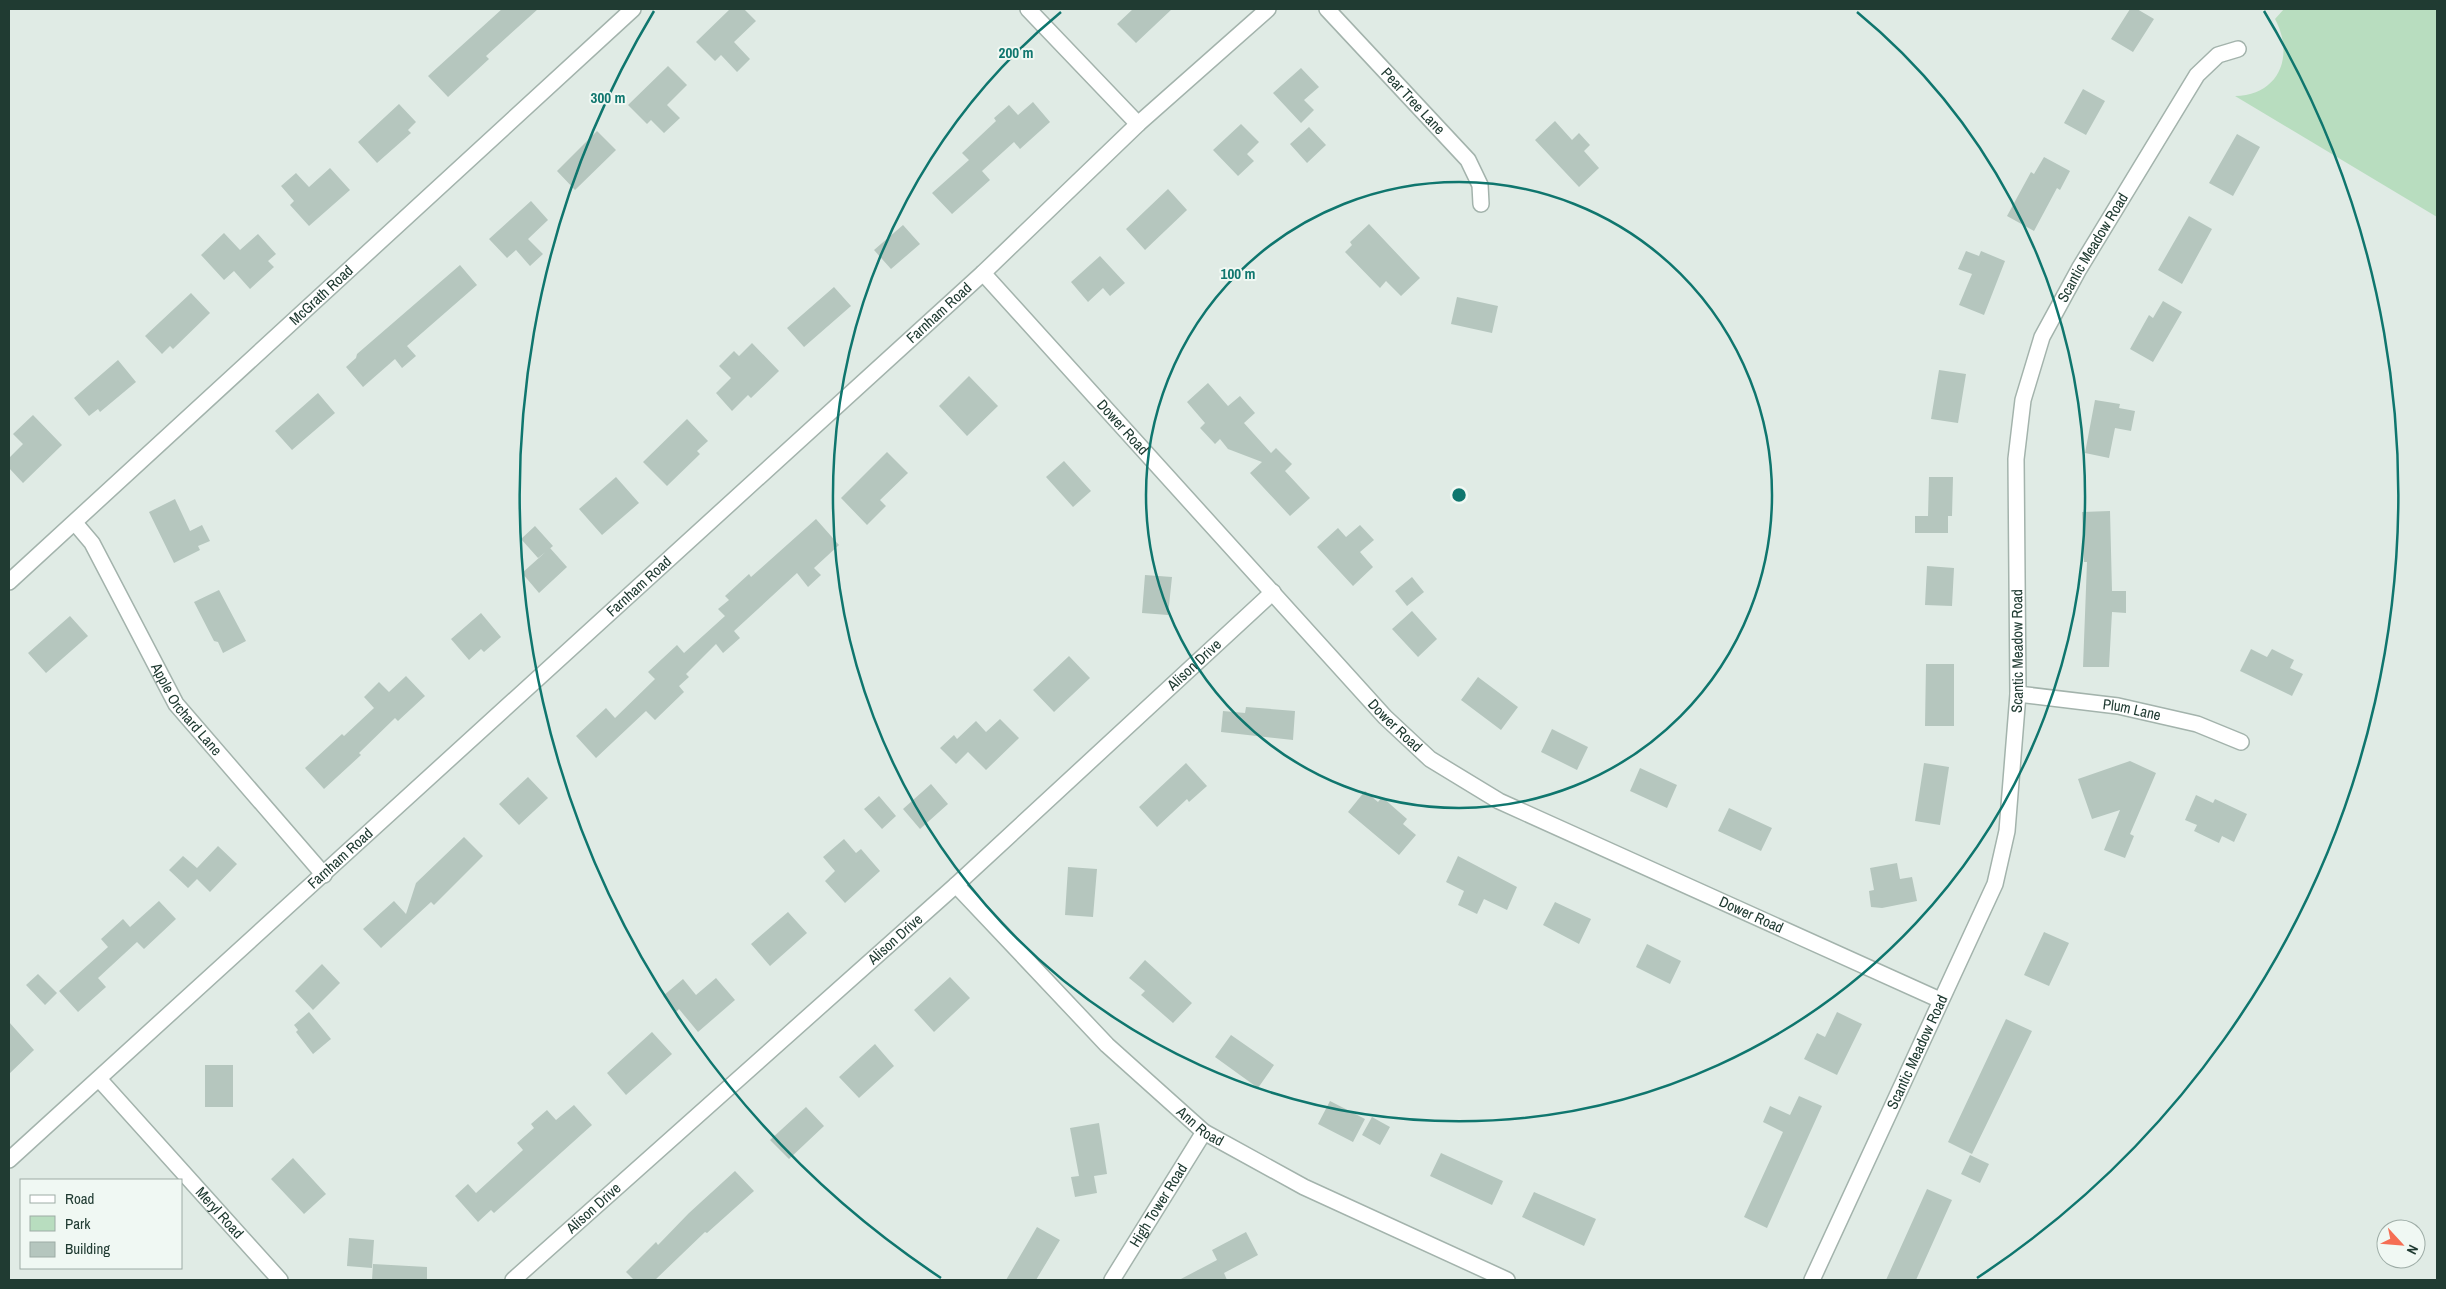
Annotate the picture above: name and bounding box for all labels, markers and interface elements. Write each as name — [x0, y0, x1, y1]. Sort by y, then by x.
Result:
text: 200 m — [999, 42, 1033, 63]
street label: Pear Tree Lane — [1377, 63, 1450, 139]
text: 300 m — [591, 87, 625, 108]
street label: Scantic Meadow Road — [2052, 189, 2133, 306]
street label: McGrath Road — [284, 260, 358, 330]
text: 100 m — [1221, 263, 1255, 284]
street label: Farnham Road — [902, 277, 976, 348]
street label: Dower Road — [1092, 394, 1154, 459]
centre of rings — [1450, 486, 1468, 504]
street label: Farnham Road — [601, 551, 676, 621]
street label: Scantic Meadow Road — [2006, 589, 2028, 714]
street label: Alison Drive — [1161, 634, 1226, 696]
street label: Apple Orchard Lane — [146, 658, 227, 760]
street label: Plum Lane — [2102, 693, 2163, 725]
street label: Dower Road — [1363, 694, 1427, 757]
street label: Farnham Road — [303, 823, 377, 893]
street label: Dower Road — [1716, 891, 1787, 938]
street label: Alison Drive — [862, 909, 927, 970]
street label: Scantic Meadow Road — [1881, 991, 1952, 1113]
street label: Ann Road — [1172, 1101, 1228, 1151]
street label: High Tower Road — [1124, 1159, 1192, 1251]
street label: Alison Drive — [561, 1177, 625, 1239]
legend — [20, 1179, 182, 1269]
street label: Meryl Road — [191, 1182, 249, 1243]
text: Road — [65, 1188, 94, 1209]
text: Park — [65, 1213, 91, 1234]
north arrow — [2376, 1219, 2426, 1269]
text: Building — [65, 1238, 110, 1259]
text: N — [2403, 1242, 2423, 1257]

